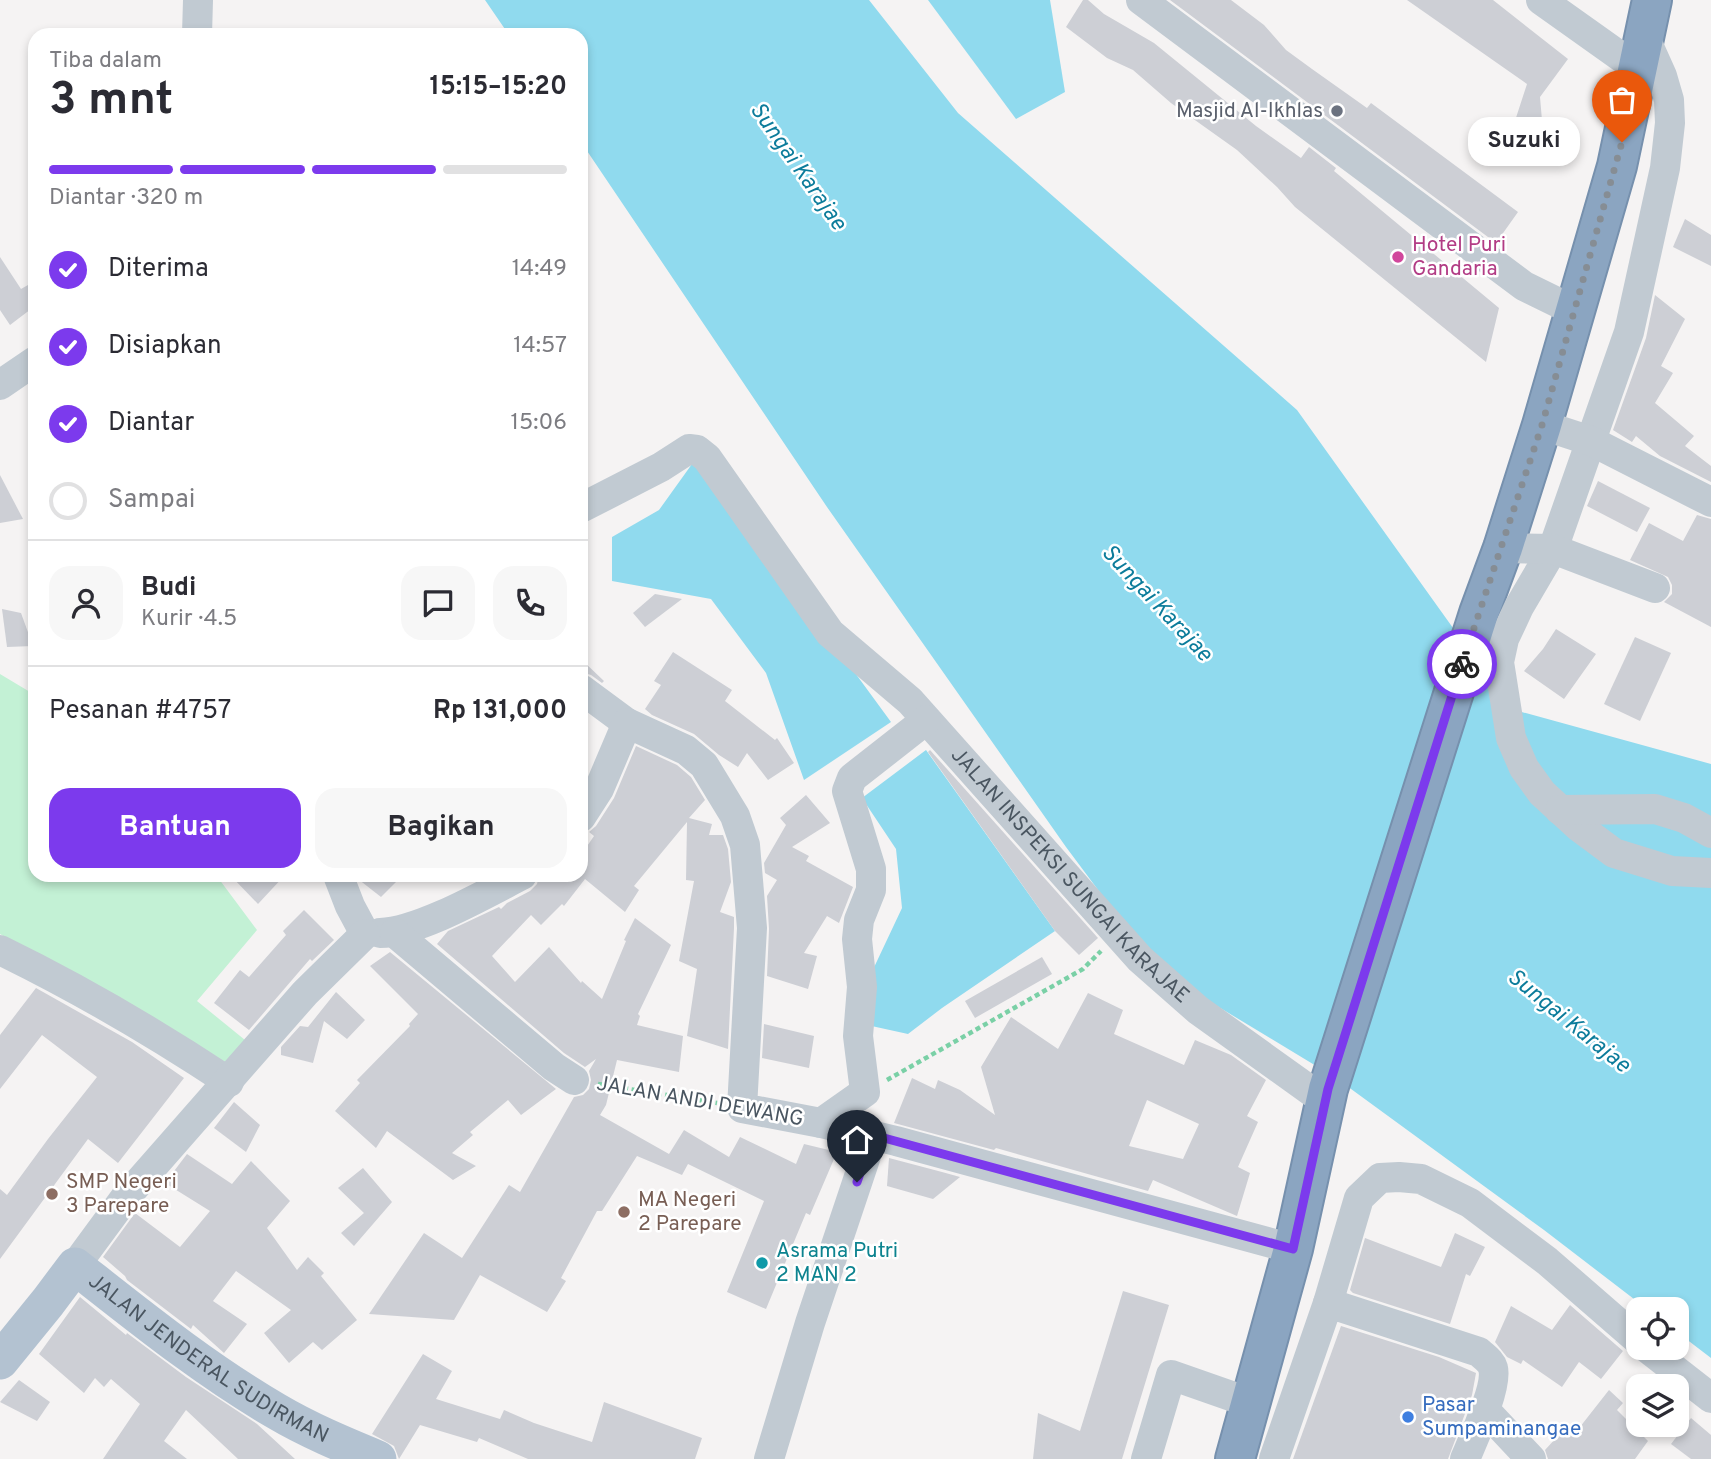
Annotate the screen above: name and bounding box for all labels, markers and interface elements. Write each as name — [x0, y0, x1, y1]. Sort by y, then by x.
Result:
text: Tiba dalam — [49, 47, 162, 76]
pin — [1592, 70, 1652, 142]
text: 15:15–15:20 — [429, 71, 567, 104]
text: 3 mnt — [49, 72, 173, 131]
icon: bag — [1603, 81, 1641, 119]
water label: Sungai Karajae — [742, 97, 853, 238]
place label: Masjid Al-Ikhlas — [1176, 98, 1323, 125]
marker: Masjid Al-Ikhlas — [1329, 103, 1345, 119]
callout: Suzuki — [1468, 118, 1580, 166]
text: Suzuki — [1487, 127, 1561, 156]
text: Diantar · 320 m — [49, 184, 203, 213]
place label: Hotel Puri Gandaria — [1412, 232, 1506, 283]
marker: Hotel Puri Gandaria — [1390, 249, 1406, 265]
icon: check — [49, 251, 87, 289]
text: Diterima — [108, 253, 209, 286]
text: 14:49 — [512, 255, 567, 284]
icon: check — [49, 328, 87, 366]
text: Disiapkan — [108, 330, 222, 363]
text: 14:57 — [513, 332, 567, 361]
icon: check — [49, 405, 87, 443]
text: Diantar — [108, 407, 194, 440]
text: 15:06 — [510, 409, 567, 438]
text: Sampai — [108, 484, 195, 517]
water label: Sungai Karajae — [1094, 539, 1219, 670]
button: person — [49, 566, 123, 640]
button: chat — [401, 566, 475, 640]
button: phone — [493, 566, 567, 640]
text: Budi — [141, 572, 196, 605]
text: Kurir · 4.5 — [141, 605, 237, 634]
courier — [1427, 629, 1497, 699]
icon: bike — [1443, 645, 1481, 683]
text: Pesanan #4757 — [49, 695, 231, 728]
text: Rp 131,000 — [433, 695, 567, 728]
street label: JALAN INSPEKSI SUNGAI KARAJAE — [945, 742, 1195, 1009]
button: Bantuan — [49, 788, 301, 868]
button: Bagikan — [315, 788, 567, 868]
water label: Sungai Karajae — [1501, 963, 1636, 1081]
street label: JALAN ANDI DEWANG — [594, 1071, 806, 1133]
pin — [827, 1110, 887, 1182]
icon: home — [838, 1121, 876, 1159]
place label: SMP Negeri 3 Parepare — [66, 1169, 177, 1220]
marker: SMP Negeri 3 Parepare — [44, 1186, 60, 1202]
place label: MA Negeri 2 Parepare — [638, 1187, 742, 1238]
marker: MA Negeri 2 Parepare — [616, 1204, 632, 1220]
place label: Asrama Putri 2 MAN 2 — [776, 1238, 898, 1289]
marker: Asrama Putri 2 MAN 2 — [754, 1255, 770, 1271]
street label: JALAN JENDERAL SUDIRMAN — [82, 1268, 333, 1450]
map controls — [1626, 1297, 1689, 1437]
button: locate — [1626, 1297, 1689, 1360]
button: layers — [1626, 1374, 1689, 1437]
place label: Pasar Sumpaminangae — [1422, 1392, 1581, 1443]
marker: Pasar Sumpaminangae — [1400, 1409, 1416, 1425]

